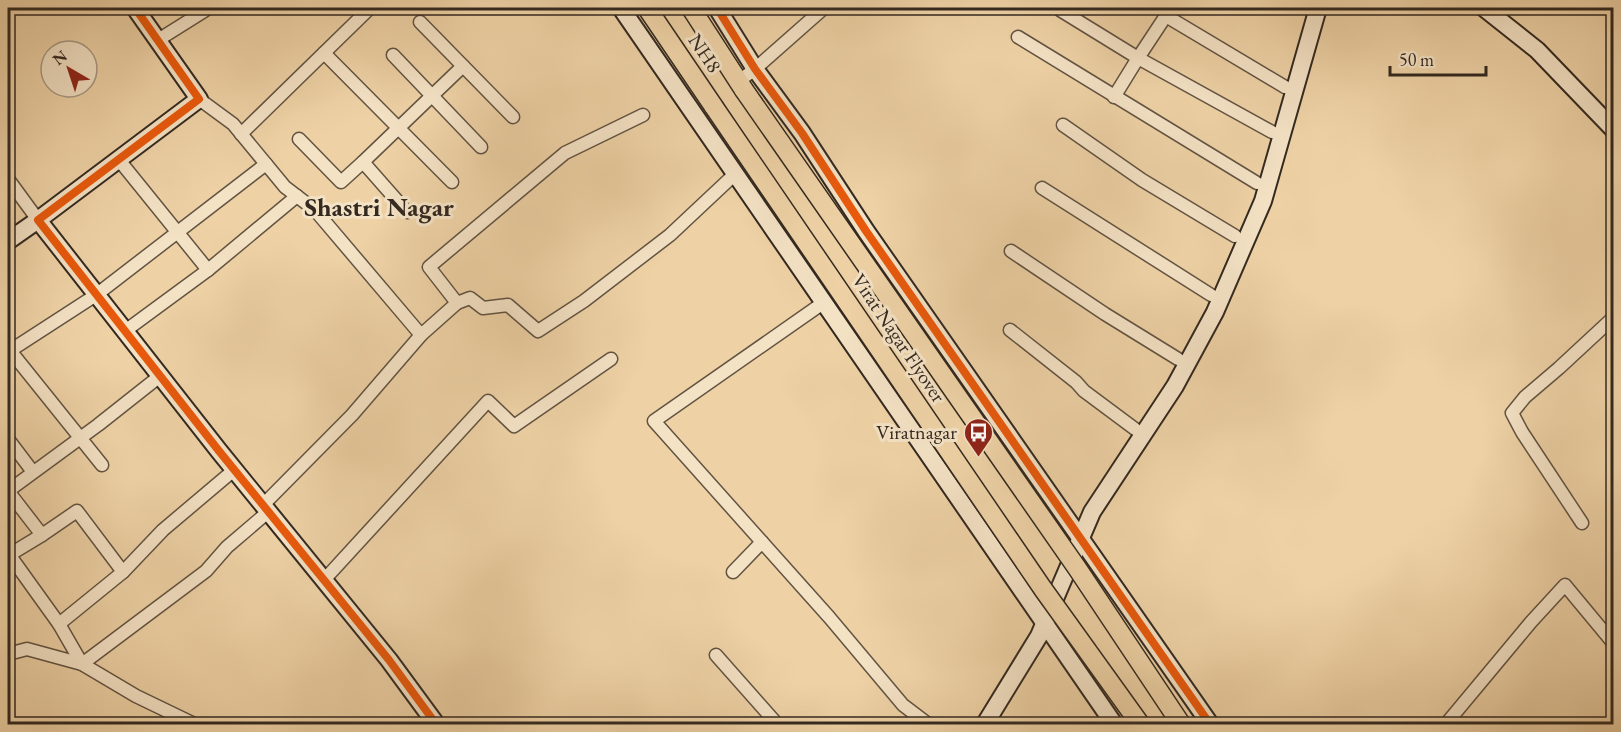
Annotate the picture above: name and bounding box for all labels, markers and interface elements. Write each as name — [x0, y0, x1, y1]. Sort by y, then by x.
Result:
street label: NH8 — [683, 28, 727, 78]
north arrow — [39, 39, 99, 99]
scale bar — [1390, 39, 1486, 77]
text: N — [48, 45, 72, 70]
text: 50 m — [1399, 48, 1434, 71]
district label: Shastri Nagar — [304, 190, 454, 224]
street label: Virat Nagar Flyover — [846, 269, 952, 408]
bus stop icon: Viratnagar — [962, 416, 994, 458]
place label: Viratnagar — [876, 419, 957, 445]

